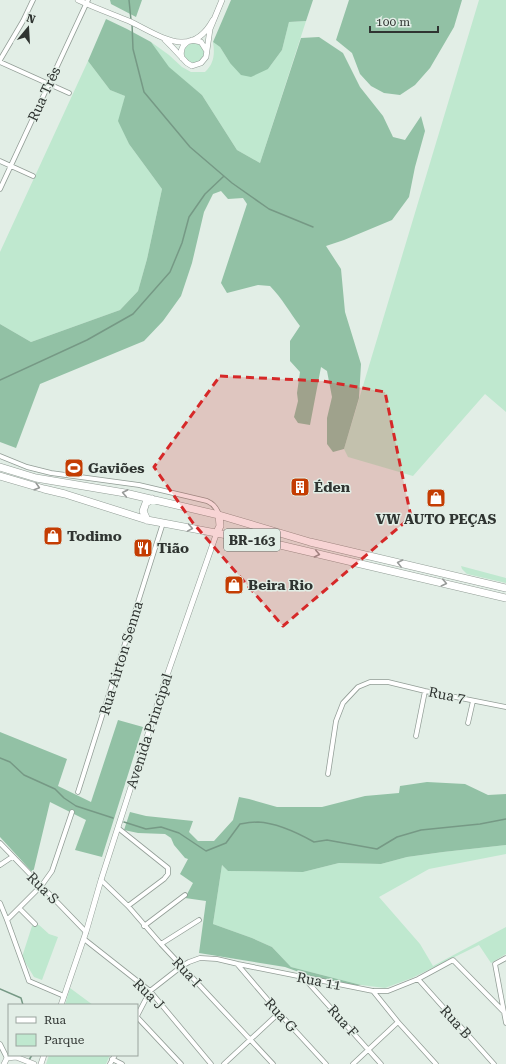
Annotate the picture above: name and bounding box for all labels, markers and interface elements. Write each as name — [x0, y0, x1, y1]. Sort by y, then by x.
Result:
north arrow — [8, 8, 48, 48]
scale bar — [370, 8, 438, 34]
text: N — [25, 11, 37, 27]
text: 100 m — [376, 15, 410, 29]
street label: Rua Três — [24, 64, 64, 124]
sports icon: Gaviões — [63, 457, 85, 479]
place label: Gaviões — [88, 460, 144, 476]
building icon: Éden — [289, 476, 311, 498]
place label: Éden — [314, 479, 351, 495]
one-way arrow — [33, 482, 40, 491]
shop icon: VW AUTO PEÇAS — [425, 487, 447, 509]
one-way arrow — [122, 490, 128, 498]
place label: VW AUTO PEÇAS — [376, 511, 497, 527]
one-way arrow — [187, 523, 193, 532]
shop icon: Todimo — [42, 525, 64, 547]
place label: Todimo — [67, 528, 122, 544]
road number: BR-163 — [224, 529, 280, 551]
restaurant icon: Tião — [132, 537, 154, 559]
place label: Tião — [157, 540, 189, 556]
one-way arrow — [314, 549, 320, 557]
one-way arrow — [397, 559, 404, 568]
shop icon: Beira Rio — [223, 574, 245, 596]
place label: Beira Rio — [248, 577, 313, 593]
one-way arrow — [440, 579, 447, 587]
street label: Rua Airton Senna — [96, 599, 146, 717]
street label: Avenida Principal — [123, 671, 175, 791]
street label: Rua 7 — [427, 684, 467, 706]
street label: Rua S — [24, 869, 62, 907]
street label: Rua I — [169, 954, 205, 990]
street label: Rua 11 — [295, 969, 343, 993]
street label: Rua J — [130, 975, 168, 1013]
street label: Rua G — [262, 995, 300, 1035]
street label: Rua F — [324, 1002, 362, 1040]
street label: Rua B — [437, 1002, 475, 1042]
legend — [8, 1004, 138, 1056]
text: Rua — [44, 1013, 67, 1027]
text: Parque — [44, 1033, 85, 1047]

